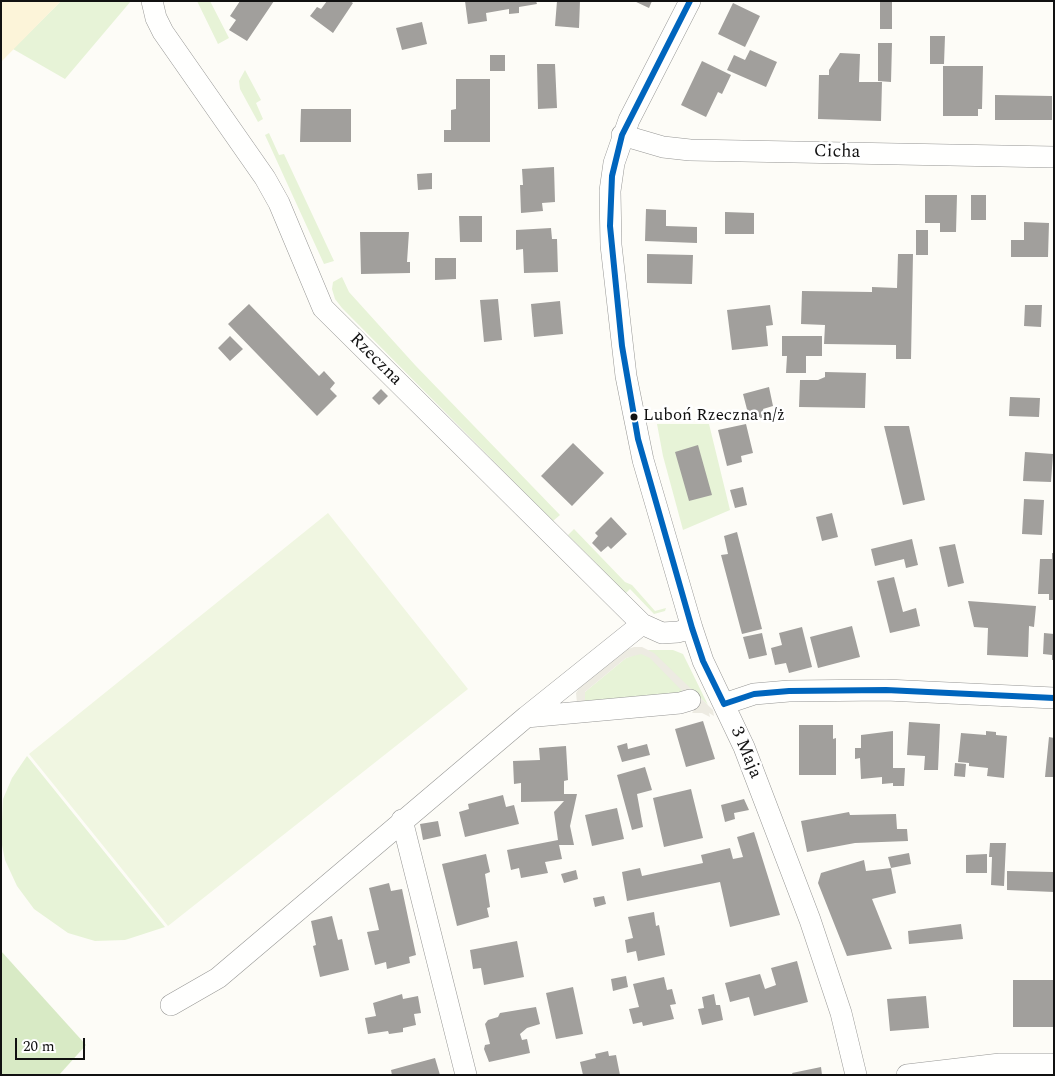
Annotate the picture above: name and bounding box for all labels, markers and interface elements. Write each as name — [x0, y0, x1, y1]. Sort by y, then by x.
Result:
street label: Cicha — [814, 142, 860, 164]
street label: Rzeczna — [344, 329, 406, 391]
place label: Luboń Rzeczna n/ż — [643, 407, 785, 427]
marker: Luboń Rzeczna n/ż — [629, 412, 639, 422]
street label: 3 Maja — [725, 724, 765, 782]
scale bar — [18, 1028, 88, 1060]
text: 20 m — [23, 1035, 55, 1058]

